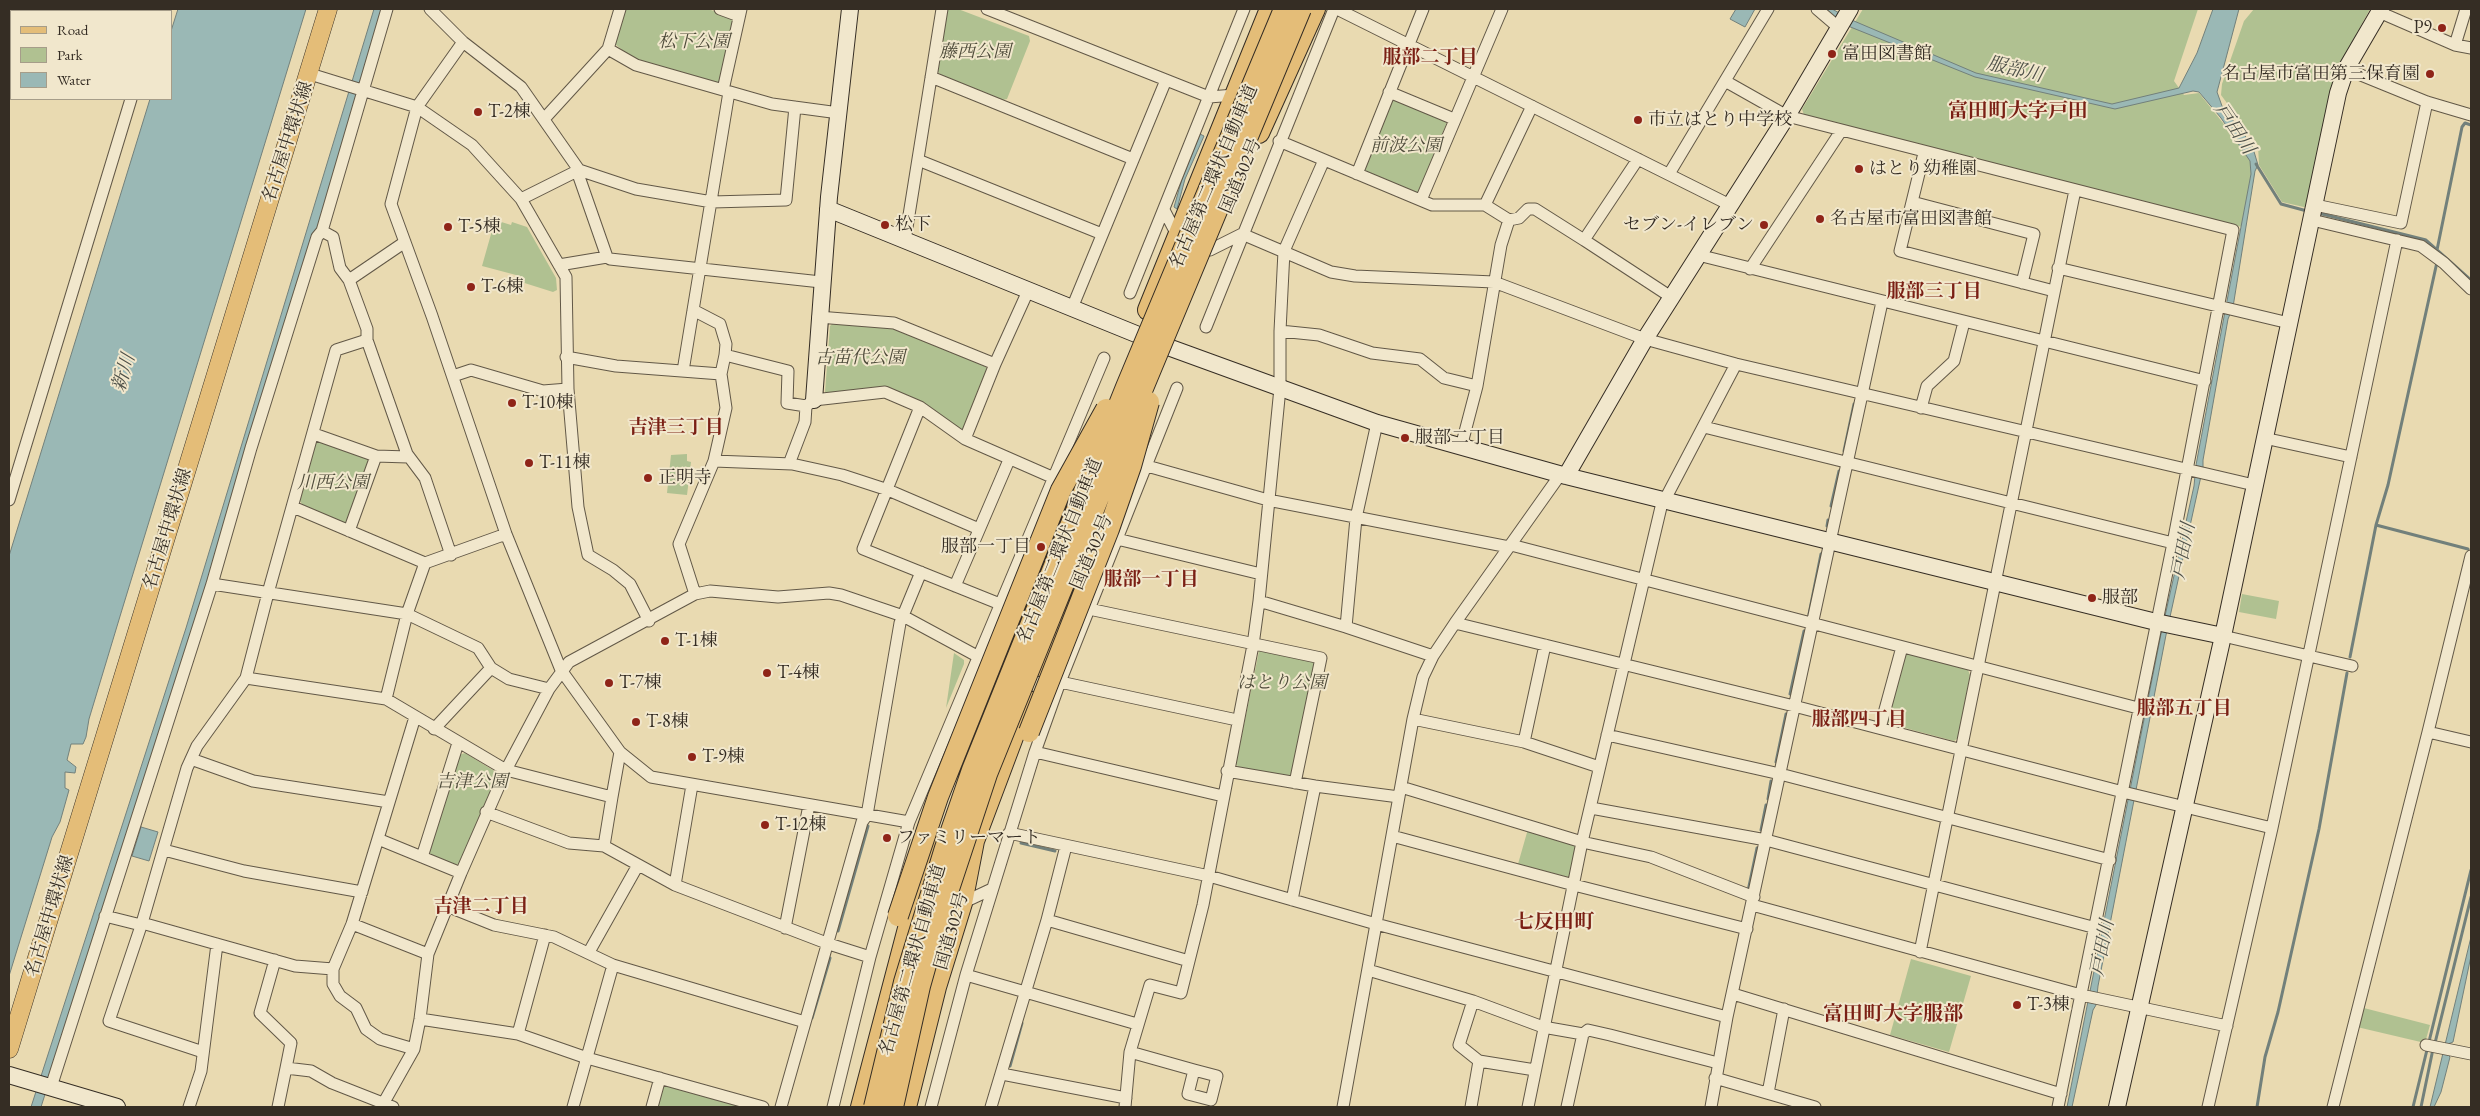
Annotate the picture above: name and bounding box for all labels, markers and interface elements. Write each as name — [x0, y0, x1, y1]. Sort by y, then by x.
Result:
legend — [10, 10, 172, 100]
place label: P9 — [2413, 17, 2432, 39]
text: Road — [57, 20, 88, 39]
marker: P9 — [2436, 22, 2448, 34]
park label: 松下公園 — [658, 31, 730, 53]
park label: 藤西公園 — [939, 41, 1011, 63]
place label: 富田図書館 — [1842, 43, 1932, 65]
text: Park — [57, 45, 83, 64]
district label: 服部二丁目 — [1383, 47, 1477, 69]
marker: 富田図書館 — [1826, 48, 1838, 60]
water label: 服部川 — [1985, 52, 2045, 88]
place label: 名古屋市富田第三保育園 — [2222, 63, 2420, 85]
marker: 名古屋市富田第三保育園 — [2424, 68, 2436, 80]
text: Water — [57, 70, 91, 89]
street label: 名古屋中環状線 — [258, 79, 318, 205]
street label: 名古屋第二環状自動車道 — [1165, 82, 1263, 272]
water label: 戸田川 — [2209, 99, 2259, 159]
district label: 富田町大字戸田 — [1948, 100, 2088, 124]
place label: T-2棟 — [488, 101, 531, 123]
marker: T-2棟 — [472, 106, 484, 118]
place label: 市立はとり中学校 — [1648, 109, 1792, 131]
marker: 市立はとり中学校 — [1632, 114, 1644, 126]
street label: 国道302号 — [1215, 135, 1267, 217]
park label: 前波公園 — [1370, 135, 1442, 157]
place label: はとり幼稚園 — [1869, 158, 1977, 180]
marker: はとり幼稚園 — [1853, 163, 1865, 175]
place label: 名古屋市富田図書館 — [1830, 208, 1992, 230]
marker: 名古屋市富田図書館 — [1814, 213, 1826, 225]
place label: 松下 — [895, 214, 931, 236]
place label: セブン-イレブン — [1623, 214, 1754, 236]
place label: T-5棟 — [458, 216, 501, 238]
marker: 松下 — [879, 219, 891, 231]
marker: セブン-イレブン — [1758, 219, 1770, 231]
marker: T-5棟 — [442, 221, 454, 233]
place label: T-6棟 — [481, 276, 524, 298]
marker: T-6棟 — [465, 281, 477, 293]
district label: 服部三丁目 — [1887, 281, 1981, 303]
park label: 古苗代公園 — [815, 347, 905, 369]
water label: 新川 — [108, 351, 140, 395]
place label: T-10棟 — [522, 392, 573, 414]
marker: T-10棟 — [506, 397, 518, 409]
district label: 吉津三丁目 — [629, 417, 723, 439]
place label: 服部二丁目 — [1415, 427, 1505, 449]
marker: 服部二丁目 — [1399, 432, 1411, 444]
place label: T-11棟 — [539, 452, 590, 474]
street label: 名古屋第二環状自動車道 — [1013, 455, 1107, 647]
marker: T-11棟 — [523, 457, 535, 469]
street label: 名古屋中環状線 — [139, 466, 197, 592]
place label: 正明寺 — [658, 467, 712, 489]
park label: 川西公園 — [297, 472, 369, 494]
marker: 正明寺 — [642, 472, 654, 484]
street label: 国道302号 — [1066, 511, 1118, 593]
water label: 戸田川 — [2167, 521, 2201, 581]
place label: 服部一丁目 — [941, 536, 1031, 558]
marker: 服部一丁目 — [1035, 541, 1047, 553]
district label: 服部一丁目 — [1104, 569, 1198, 591]
place label: 服部 — [2102, 587, 2138, 609]
marker: 服部 — [2086, 592, 2098, 604]
place label: T-1棟 — [675, 630, 718, 652]
marker: T-1棟 — [659, 635, 671, 647]
place label: T-4棟 — [777, 662, 820, 684]
marker: T-4棟 — [761, 667, 773, 679]
place label: T-7棟 — [619, 672, 662, 694]
park label: はとり公園 — [1237, 672, 1327, 694]
marker: T-7棟 — [603, 677, 615, 689]
district label: 服部五丁目 — [2137, 698, 2231, 720]
district label: 服部四丁目 — [1812, 709, 1906, 731]
place label: T-8棟 — [646, 711, 689, 733]
marker: T-8棟 — [630, 716, 642, 728]
place label: T-9棟 — [702, 746, 745, 768]
marker: T-9棟 — [686, 751, 698, 763]
park label: 吉津公園 — [436, 771, 508, 793]
place label: T-12棟 — [775, 814, 826, 836]
marker: T-12棟 — [759, 819, 771, 831]
place label: ファミリーマート — [897, 827, 1041, 849]
marker: ファミリーマート — [881, 832, 893, 844]
street label: 名古屋中環状線 — [21, 853, 79, 979]
street label: 名古屋第二環状自動車道 — [875, 862, 951, 1058]
street label: 国道302号 — [931, 890, 973, 972]
district label: 吉津二丁目 — [434, 896, 528, 918]
district label: 七反田町 — [1514, 911, 1594, 935]
water label: 戸田川 — [2086, 918, 2120, 978]
place label: T-3棟 — [2027, 994, 2070, 1016]
marker: T-3棟 — [2011, 999, 2023, 1011]
district label: 富田町大字服部 — [1823, 1003, 1963, 1027]

